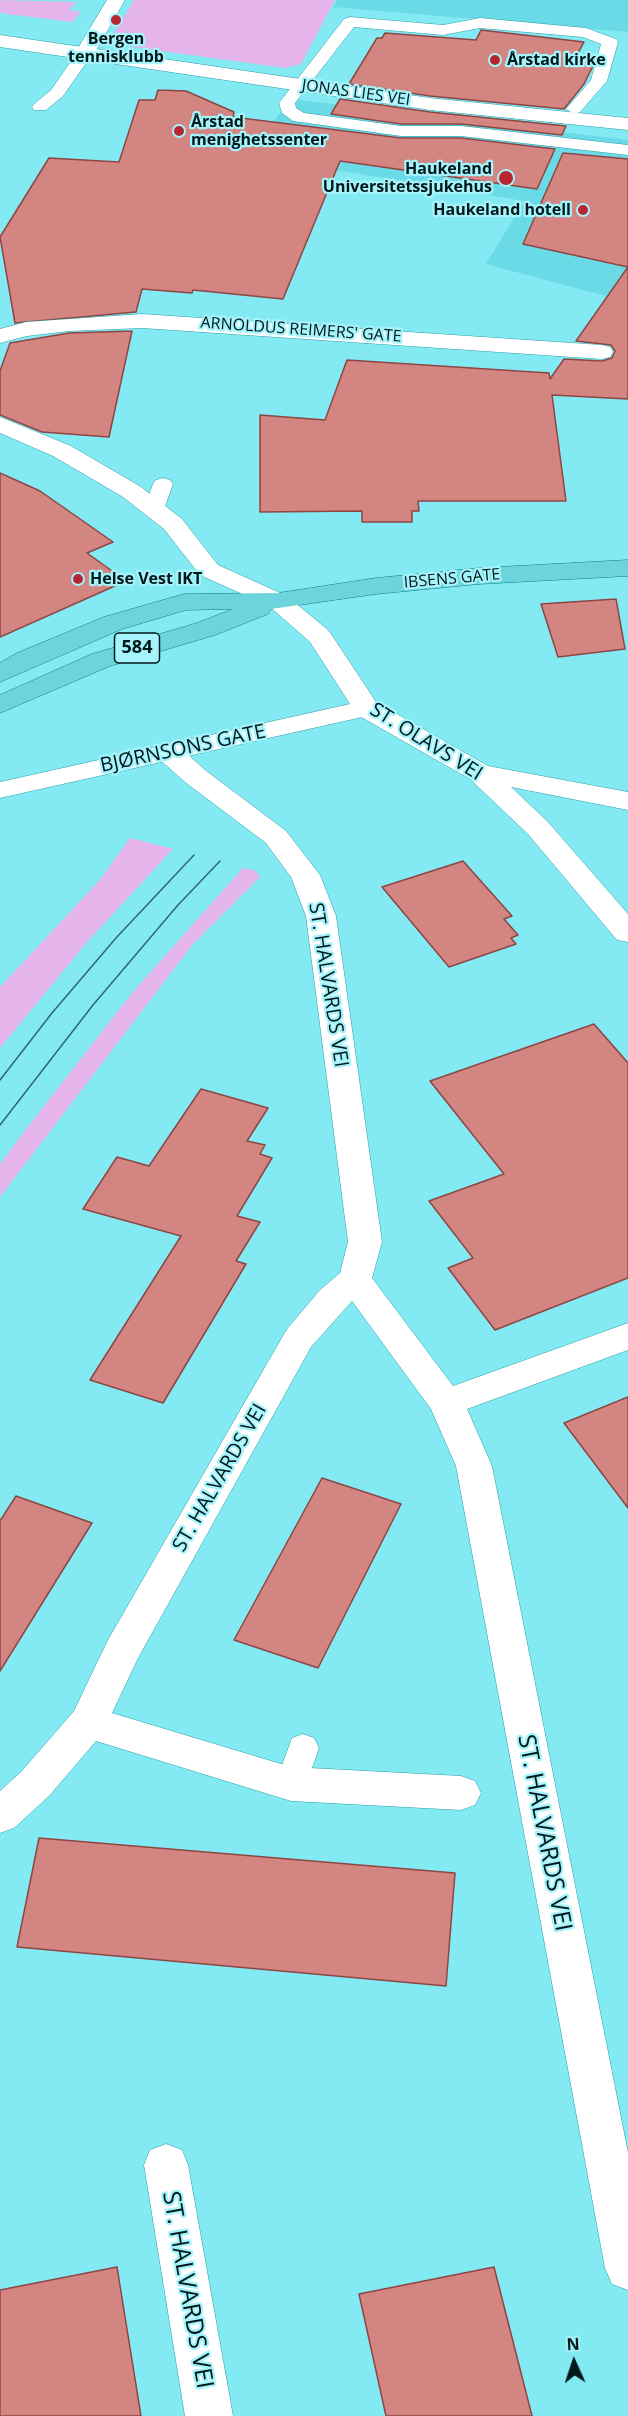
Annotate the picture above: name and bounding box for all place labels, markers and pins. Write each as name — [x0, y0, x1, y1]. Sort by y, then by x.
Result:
marker: Bergen tennisklubb — [109, 13, 123, 27]
place label: Bergen tennisklubb — [68, 29, 164, 67]
place label: Årstad kirke — [507, 50, 606, 70]
marker: Årstad kirke — [488, 53, 502, 67]
place label: Årstad menighetssenter — [191, 112, 327, 150]
marker: Årstad menighetssenter — [172, 124, 186, 138]
place label: Haukeland Universitetssjukehus — [323, 159, 492, 197]
marker: Haukeland Universitetssjukehus — [497, 169, 515, 187]
place label: Haukeland hotell — [433, 200, 571, 220]
marker: Haukeland hotell — [576, 203, 590, 217]
place label: Helse Vest IKT — [90, 569, 202, 589]
marker: Helse Vest IKT — [71, 572, 85, 586]

